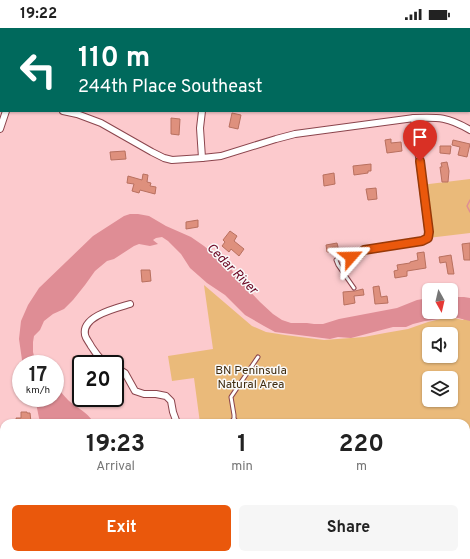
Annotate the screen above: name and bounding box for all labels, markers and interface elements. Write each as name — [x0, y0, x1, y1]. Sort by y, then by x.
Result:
text: 19:22 — [20, 5, 57, 24]
text: 110 m — [78, 41, 150, 77]
icon: left — [12, 44, 64, 96]
text: 244th Place Southeast — [78, 76, 262, 99]
pin — [403, 120, 437, 161]
icon: arrive — [409, 126, 431, 148]
position arrow — [330, 236, 372, 278]
water label: Cedar River — [203, 240, 261, 299]
north arrow — [422, 283, 458, 319]
map controls — [422, 283, 458, 407]
button: sound — [422, 327, 458, 363]
speed limit sign: 20 — [72, 355, 124, 407]
text: 17 — [29, 363, 47, 389]
park label: BN Peninsula Natural Area — [215, 363, 287, 393]
button: layers — [422, 371, 458, 407]
text: km/h — [26, 384, 50, 397]
text: 19:23 — [86, 430, 145, 460]
text: 1 — [237, 430, 247, 460]
text: 220 — [339, 430, 384, 460]
text: Arrival — [96, 459, 135, 475]
text: min — [231, 459, 253, 475]
text: m — [356, 459, 367, 475]
button: Exit — [12, 505, 231, 551]
button: Share — [239, 505, 458, 551]

